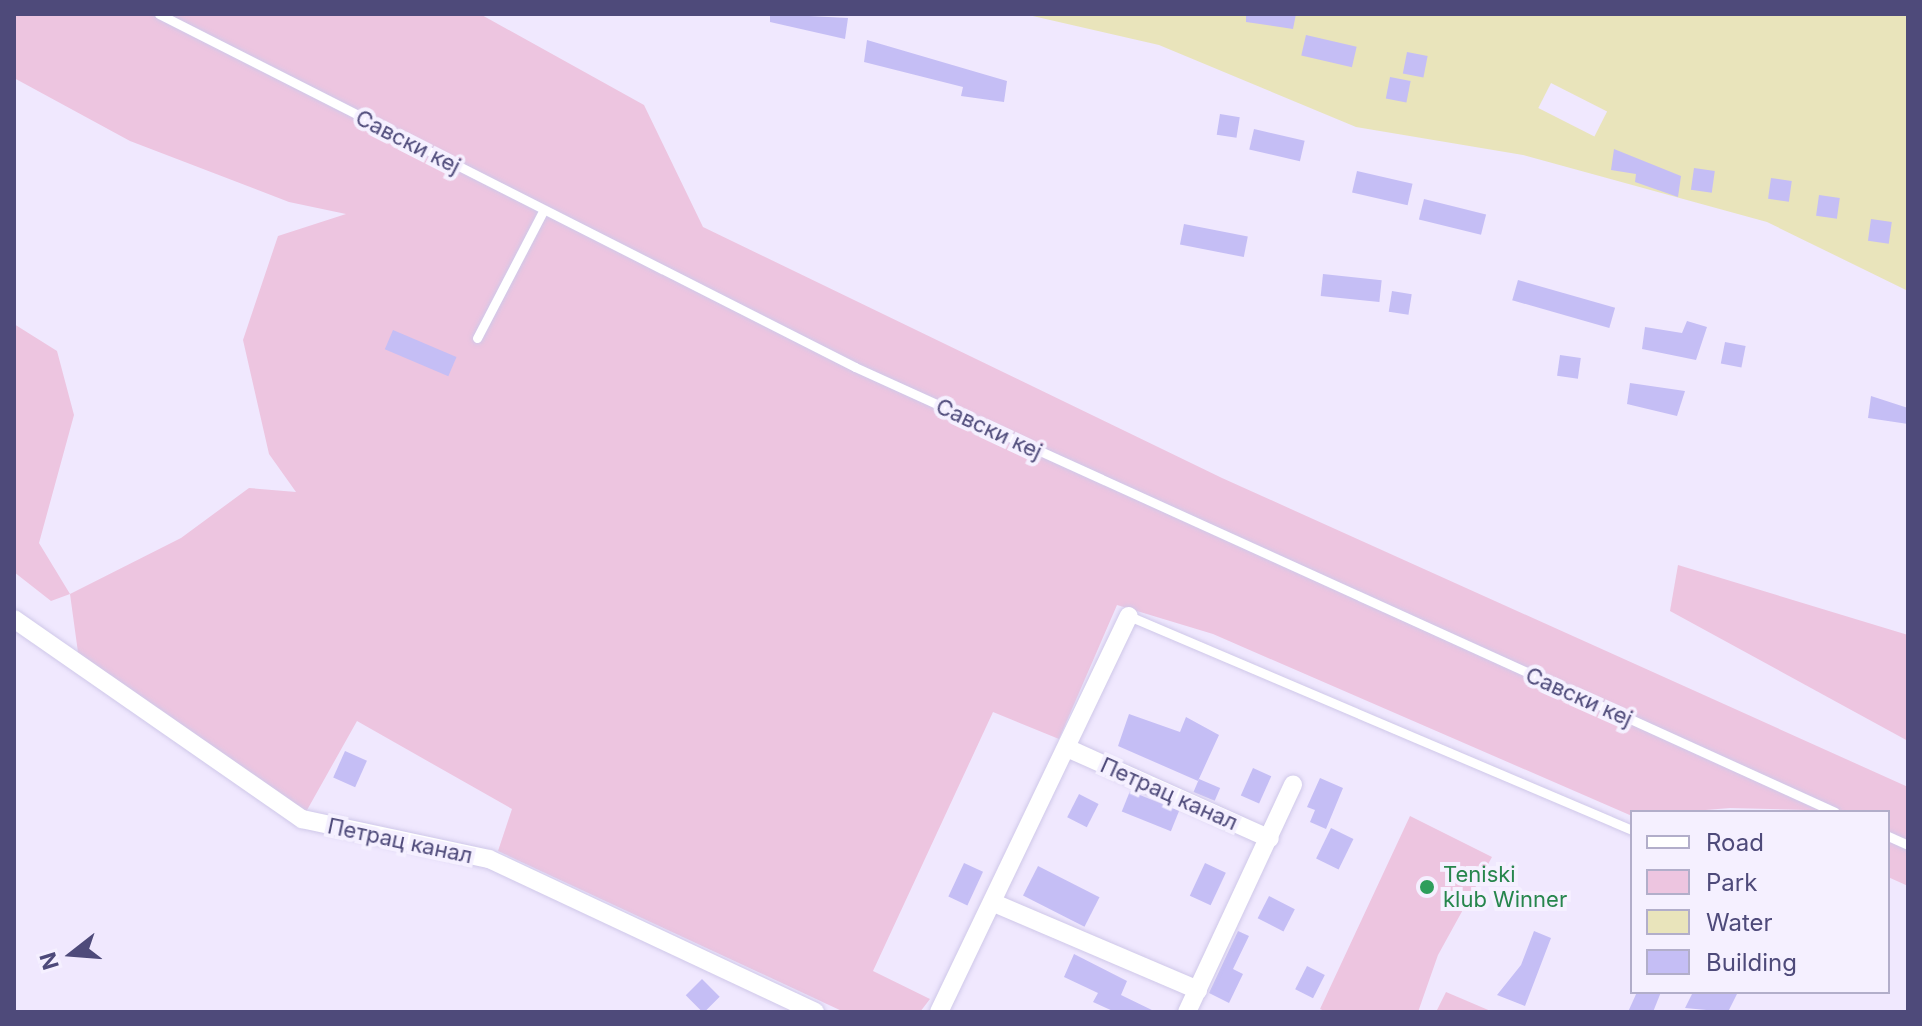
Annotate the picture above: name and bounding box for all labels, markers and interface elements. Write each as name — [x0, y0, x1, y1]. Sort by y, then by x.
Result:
street label: Савски кеј — [351, 104, 465, 180]
street label: Савски кеј — [932, 393, 1046, 465]
street label: Савски кеј — [1522, 662, 1636, 732]
street label: Петрац канал — [1096, 752, 1242, 836]
legend — [1630, 810, 1890, 994]
street label: Петрац канал — [325, 813, 475, 869]
text: Road — [1706, 828, 1764, 857]
place label: Teniski klub Winner — [1443, 861, 1567, 912]
text: Park — [1706, 868, 1757, 897]
marker: Teniski klub Winner — [1418, 878, 1436, 896]
text: Water — [1706, 908, 1773, 937]
north arrow — [32, 914, 112, 994]
text: Building — [1706, 948, 1797, 977]
text: N — [34, 949, 64, 973]

